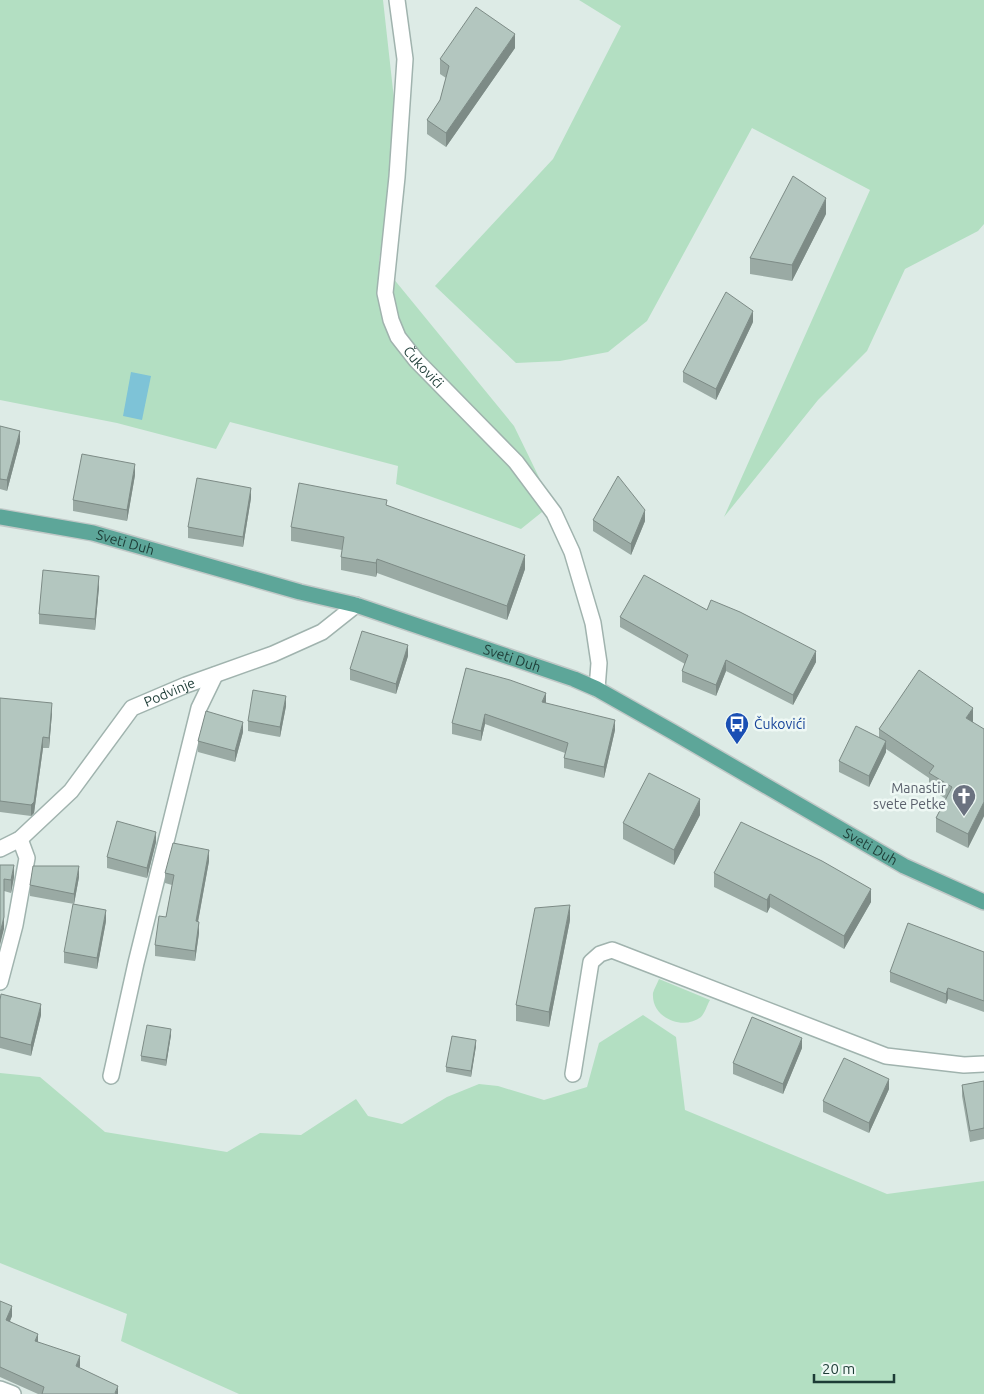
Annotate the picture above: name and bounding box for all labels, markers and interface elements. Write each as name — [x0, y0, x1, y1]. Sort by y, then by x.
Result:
street label: Čukovići — [400, 342, 447, 391]
street label: Sveti Duh — [94, 526, 156, 558]
street label: Sveti Duh — [481, 641, 543, 675]
street label: Podvinje — [141, 674, 197, 710]
bus stop icon: Čukovići — [724, 711, 750, 745]
place label: Čukovići — [754, 715, 806, 732]
place label: Manastir svete Petke — [873, 780, 947, 812]
church icon: Manastir svete Petke — [951, 783, 977, 817]
street label: Sveti Duh — [841, 825, 900, 868]
scale bar — [814, 1352, 894, 1384]
text: 20 m — [822, 1360, 855, 1377]

